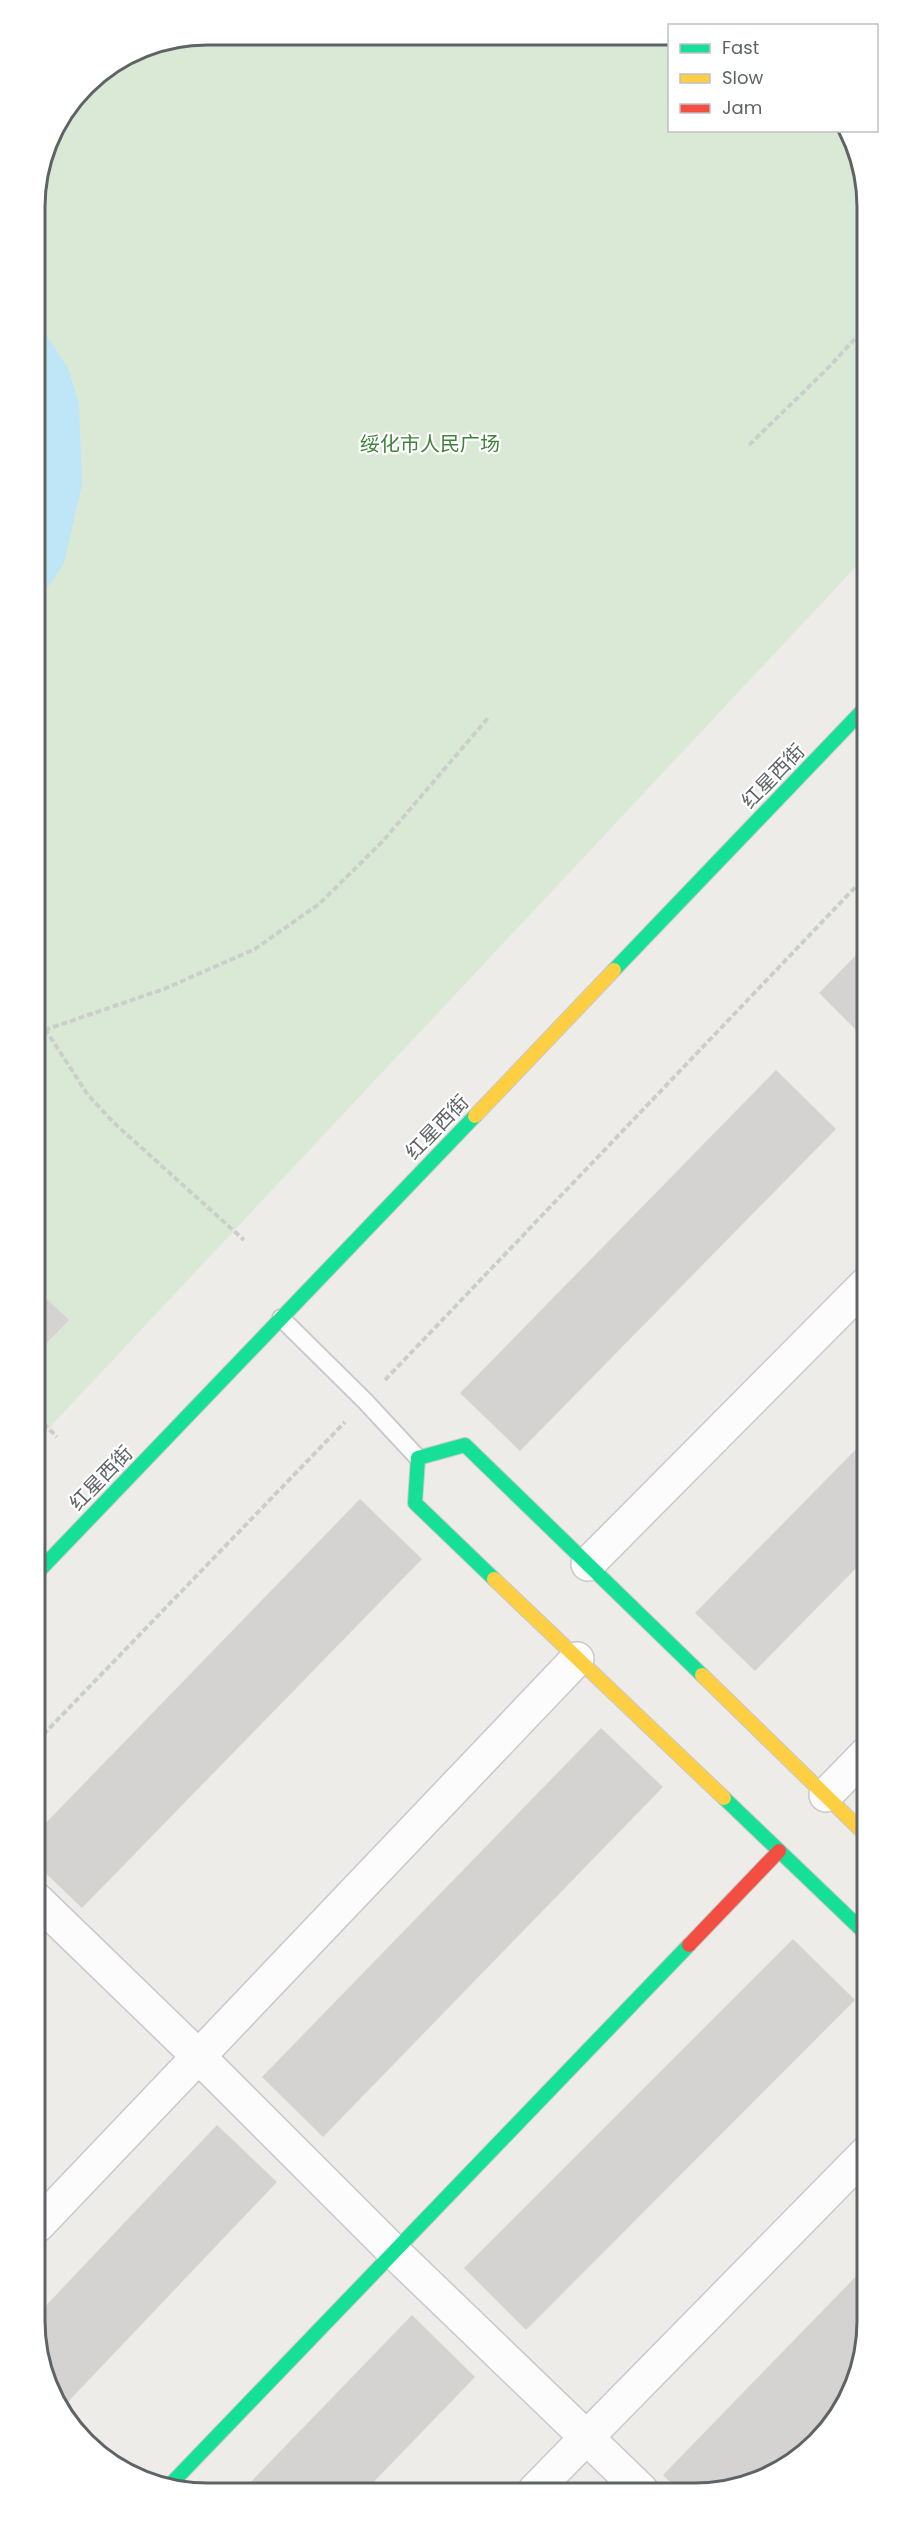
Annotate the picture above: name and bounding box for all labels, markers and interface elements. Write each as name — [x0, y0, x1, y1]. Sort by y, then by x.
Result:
legend — [668, 24, 878, 132]
text: Fast — [722, 35, 759, 60]
text: Slow — [722, 65, 764, 90]
text: Jam — [722, 95, 762, 120]
park label: 绥化市人民广场 — [360, 430, 500, 458]
street label: 红星西街 — [735, 738, 811, 814]
street label: 红星西街 — [399, 1089, 475, 1165]
street label: 红星西街 — [63, 1440, 139, 1516]

